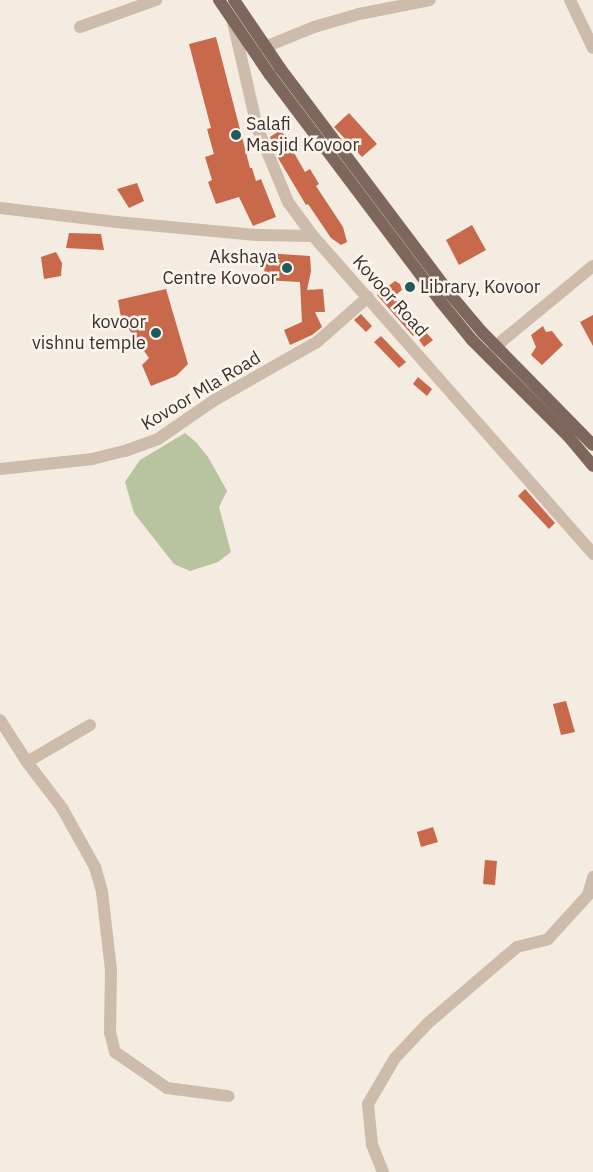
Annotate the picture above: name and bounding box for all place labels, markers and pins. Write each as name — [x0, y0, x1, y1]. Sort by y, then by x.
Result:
place label: Salafi Masjid Kovoor — [246, 114, 359, 156]
marker: Salafi Masjid Kovoor — [230, 129, 242, 141]
place label: Akshaya Centre Kovoor — [162, 247, 277, 290]
marker: Akshaya Centre Kovoor — [281, 262, 293, 274]
place label: Library, Kovoor — [420, 276, 540, 298]
marker: Library, Kovoor — [404, 281, 416, 293]
place label: kovoor vishnu temple — [32, 312, 146, 354]
marker: kovoor vishnu temple — [150, 327, 162, 339]

